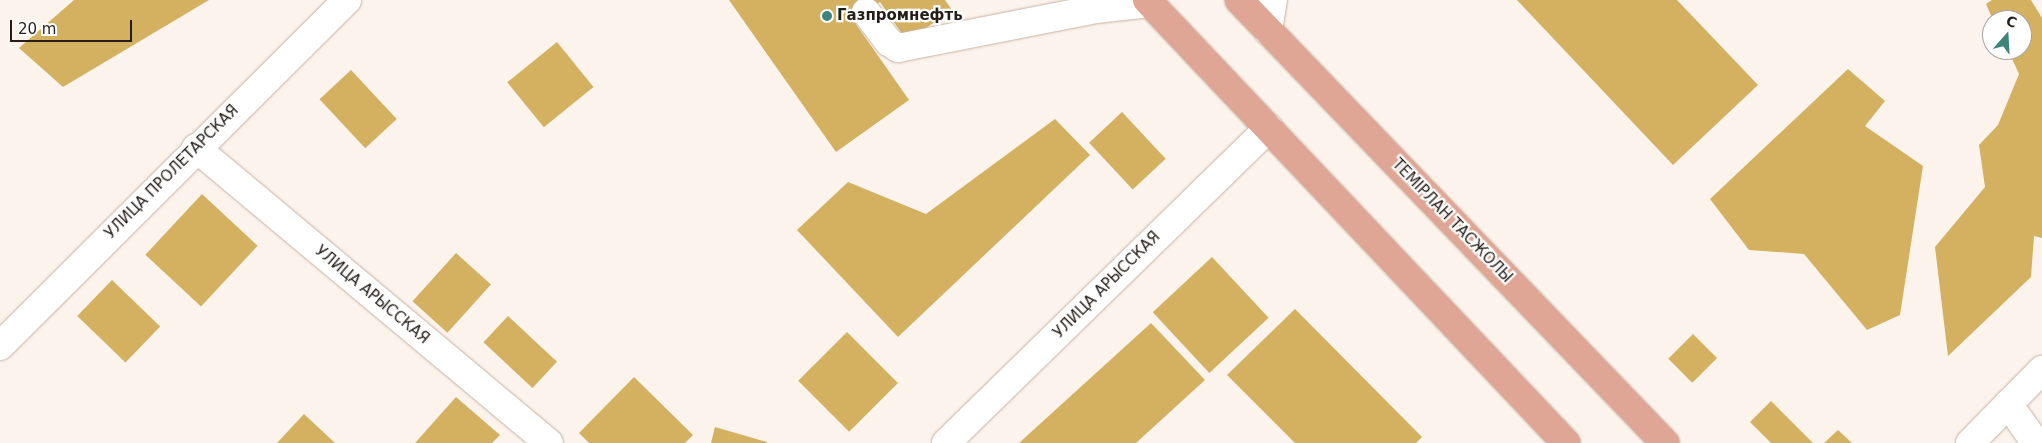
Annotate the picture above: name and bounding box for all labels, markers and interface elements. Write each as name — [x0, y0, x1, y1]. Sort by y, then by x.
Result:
place label: Газпромнефть — [837, 7, 963, 25]
scale bar — [12, 10, 135, 42]
marker: Газпромнефть — [821, 10, 833, 22]
north arrow — [1982, 10, 2032, 60]
text: С — [2004, 13, 2019, 31]
text: 20 m — [18, 20, 56, 38]
street label: УЛИЦА ПРОЛЕТАРСКАЯ — [101, 101, 243, 243]
street label: ТЕМІРЛАН ТАСЖОЛЫ — [1388, 155, 1516, 287]
street label: УЛИЦА АРЫССКАЯ — [1050, 228, 1164, 342]
street label: УЛИЦА АРЫССКАЯ — [311, 242, 433, 348]

